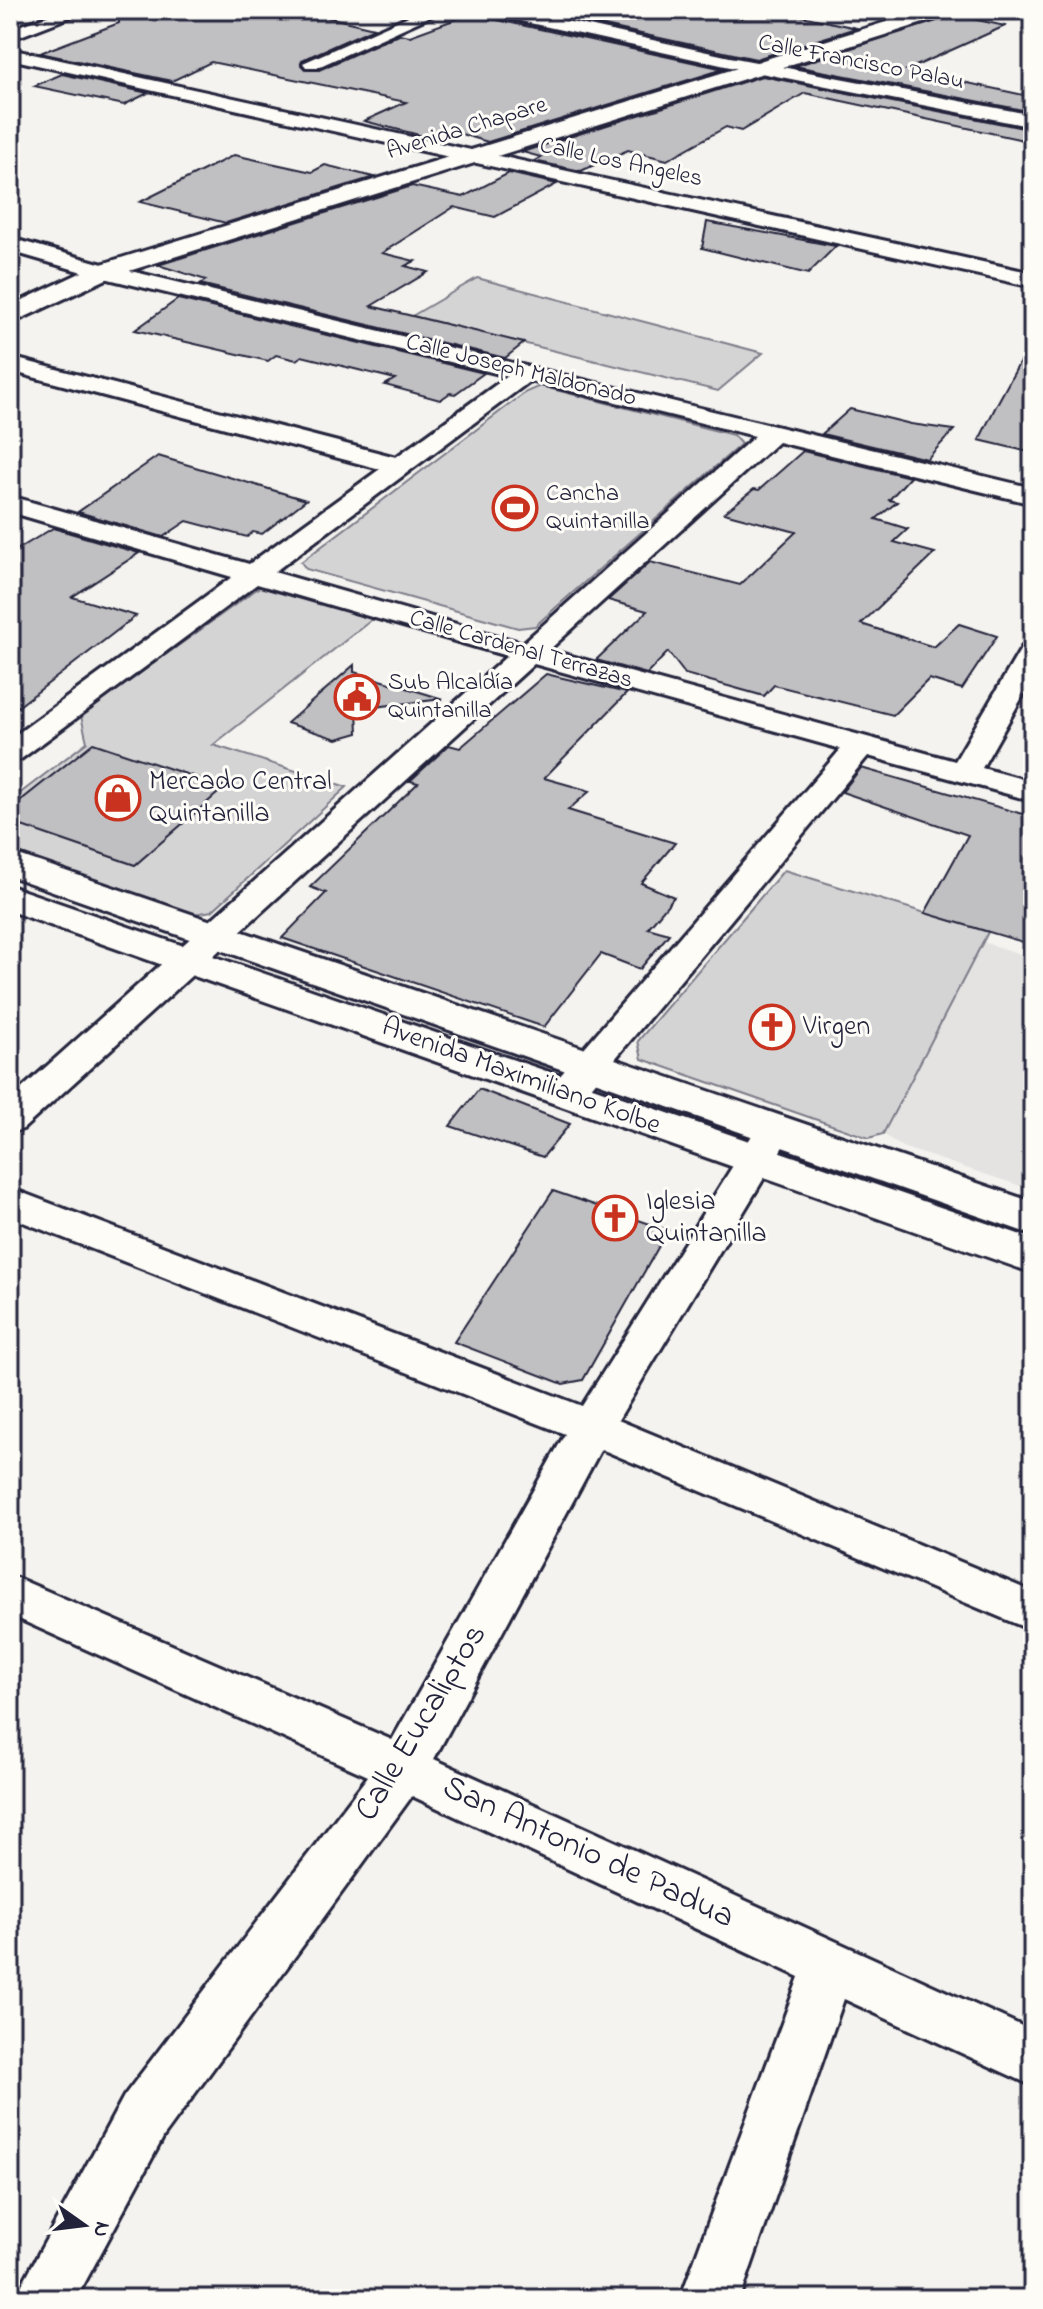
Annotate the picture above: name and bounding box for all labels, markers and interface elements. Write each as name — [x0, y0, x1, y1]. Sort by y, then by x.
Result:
street label: Calle Francisco Palau — [755, 26, 967, 100]
street label: Avenida Chapare — [383, 88, 552, 170]
street label: Calle Los Angeles — [536, 129, 706, 197]
street label: Calle Joseph Maldonado — [402, 325, 640, 417]
place label: Cancha Quintanilla — [546, 477, 649, 540]
sports icon: Cancha Quintanilla — [491, 484, 539, 532]
street label: Calle Cardenal Terrazas — [405, 601, 637, 699]
place label: Sub Alcaldía Quintanilla — [388, 666, 513, 729]
public building icon: Sub Alcaldía Quintanilla — [333, 673, 381, 721]
place label: Mercado Central Quintanilla — [149, 762, 332, 835]
shop icon: Mercado Central Quintanilla — [94, 774, 142, 822]
church icon: Virgen — [748, 1003, 796, 1051]
street label: Avenida Maximiliano Kolbe — [376, 1007, 667, 1147]
place label: Virgen — [802, 1007, 870, 1048]
place label: Iglesia Quintanilla — [646, 1182, 767, 1255]
church icon: Iglesia Quintanilla — [591, 1194, 639, 1242]
street label: Calle Eucaliptos — [343, 1615, 501, 1831]
street label: San Antonio de Padua — [434, 1763, 742, 1943]
north arrow — [44, 2185, 124, 2265]
text: N — [83, 2218, 118, 2240]

